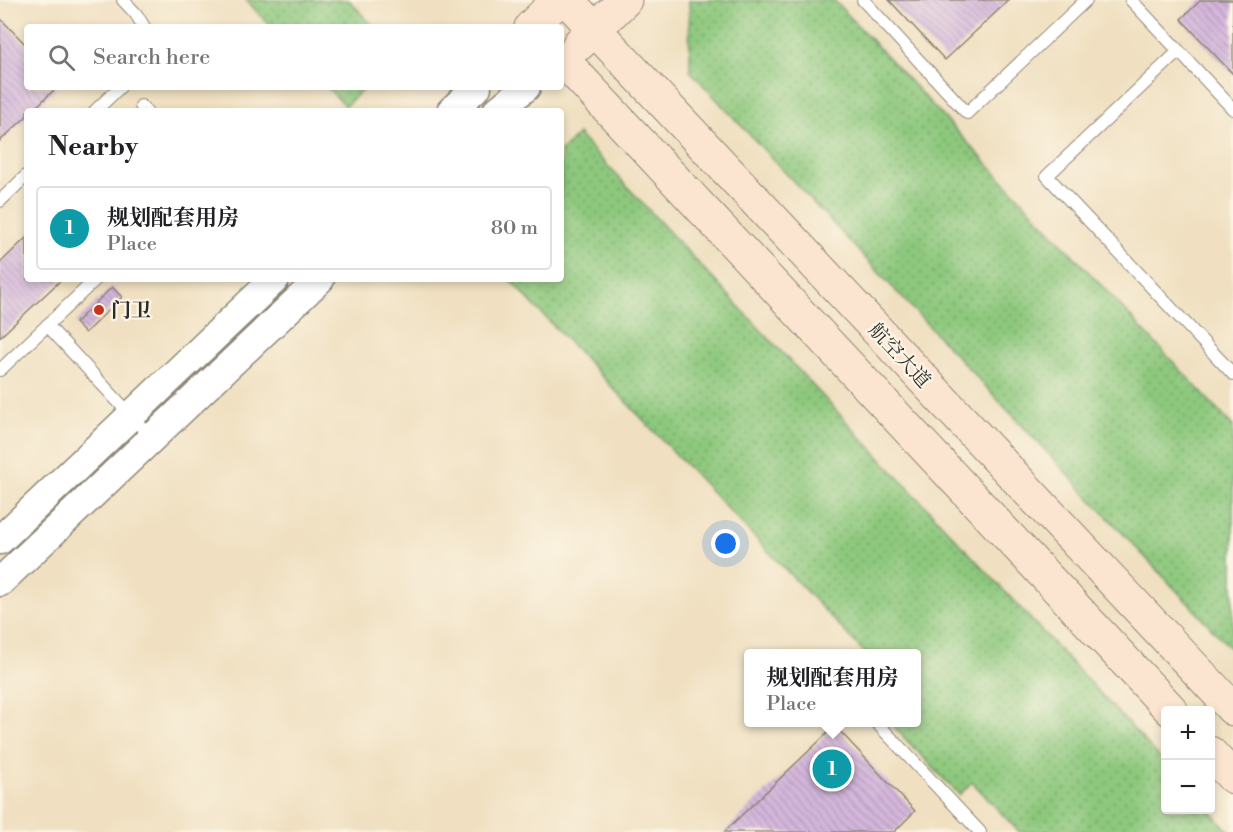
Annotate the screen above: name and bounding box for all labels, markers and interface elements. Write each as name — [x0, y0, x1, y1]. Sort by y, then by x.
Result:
search box — [24, 24, 564, 90]
icon: search — [45, 41, 78, 74]
text: Search here — [93, 44, 210, 71]
text: Nearby — [48, 131, 138, 163]
text: 规划配套用房 — [107, 205, 239, 232]
text: 1 — [65, 216, 74, 241]
text: 80 m — [491, 216, 538, 241]
text: Place — [107, 232, 157, 257]
place label: 门卫 — [111, 299, 151, 324]
marker: 门卫 — [92, 303, 106, 317]
street label: 航空大道 — [862, 318, 935, 394]
your location — [711, 529, 740, 558]
popup — [744, 649, 921, 727]
text: 规划配套用房 — [766, 665, 899, 692]
text: Place — [766, 692, 816, 717]
map controls — [1161, 706, 1215, 814]
button: + — [1161, 706, 1215, 760]
pin: 1 — [812, 746, 852, 792]
button: − — [1161, 760, 1215, 814]

